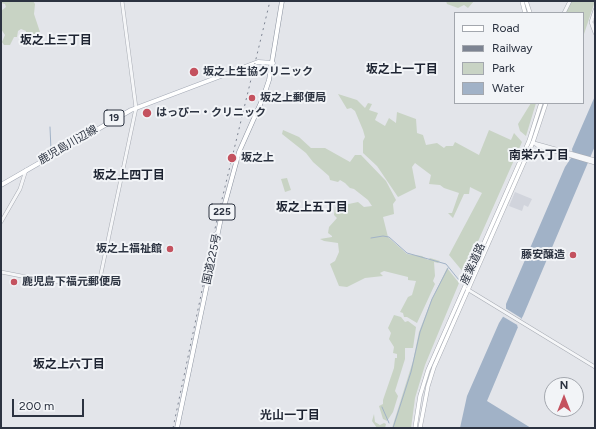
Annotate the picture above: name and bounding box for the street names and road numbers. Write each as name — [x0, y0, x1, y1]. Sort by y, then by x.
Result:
road number: 19 — [104, 110, 124, 126]
street label: 鹿児島川辺線 — [36, 123, 100, 167]
road number: 225 — [209, 204, 235, 220]
street label: 国道225号 — [200, 232, 224, 286]
street label: 産業道路 — [458, 241, 488, 287]

